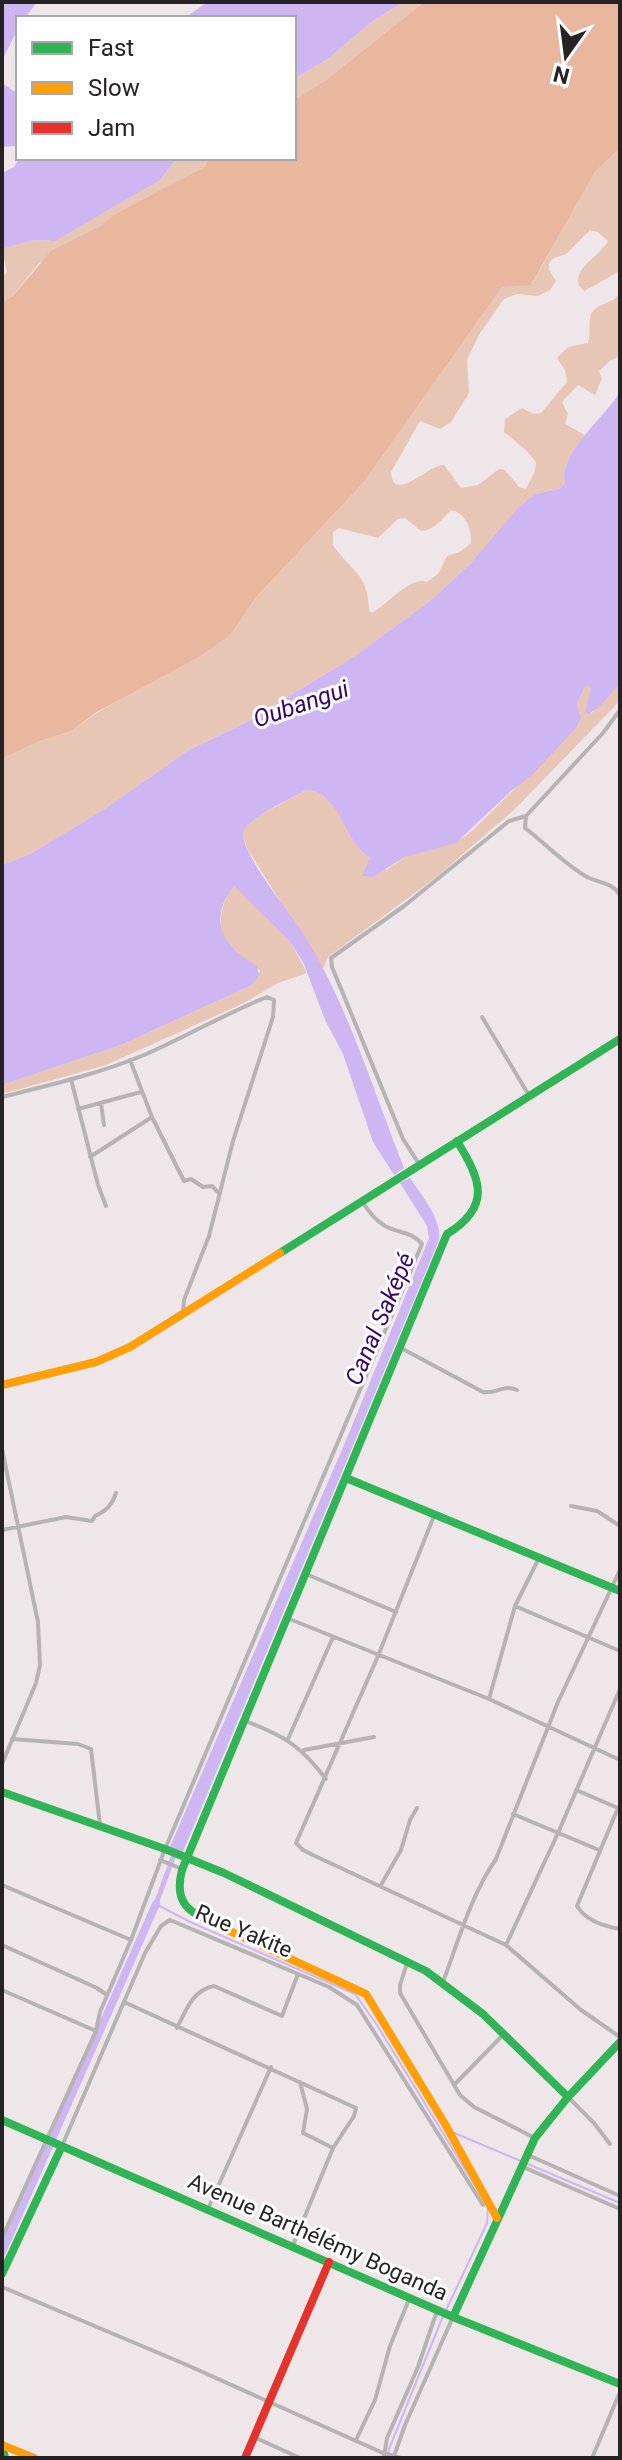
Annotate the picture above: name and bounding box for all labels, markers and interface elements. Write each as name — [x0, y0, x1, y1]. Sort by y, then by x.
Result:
legend — [16, 16, 296, 160]
north arrow — [526, 16, 606, 96]
text: Fast — [88, 34, 134, 62]
text: N — [551, 61, 572, 89]
text: Slow — [88, 74, 140, 102]
text: Jam — [88, 114, 135, 142]
water label: Oubangui — [250, 675, 353, 733]
water label: Canal Saképé — [340, 1249, 420, 1389]
street label: Rue Yakite — [192, 1899, 296, 1963]
street label: Avenue Barthélémy Boganda — [184, 2168, 452, 2306]

